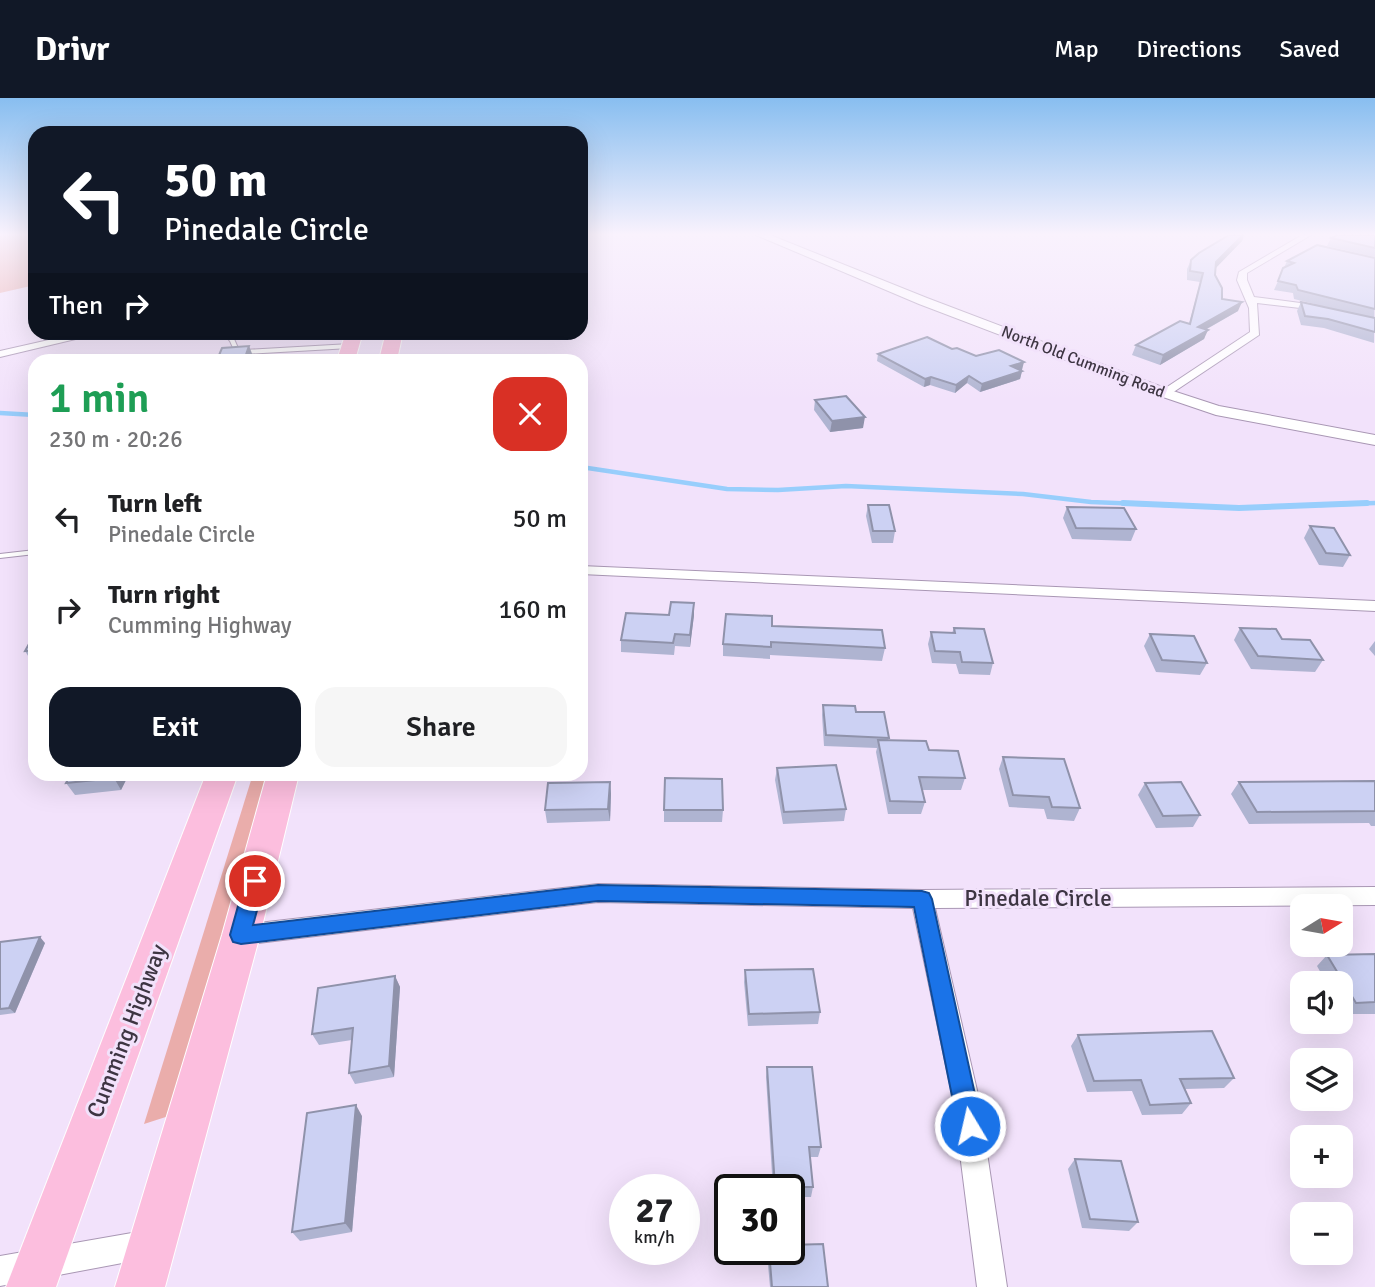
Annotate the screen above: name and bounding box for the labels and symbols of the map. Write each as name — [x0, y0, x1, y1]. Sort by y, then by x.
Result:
street label: North Old Cumming Road — [998, 322, 1168, 402]
pin — [225, 851, 285, 911]
street label: Pinedale Circle — [964, 884, 1112, 913]
north arrow — [1290, 894, 1353, 957]
street label: Cumming Highway — [81, 940, 174, 1122]
position arrow — [933, 1089, 1007, 1163]
speed limit sign: 30 — [714, 1174, 805, 1265]

